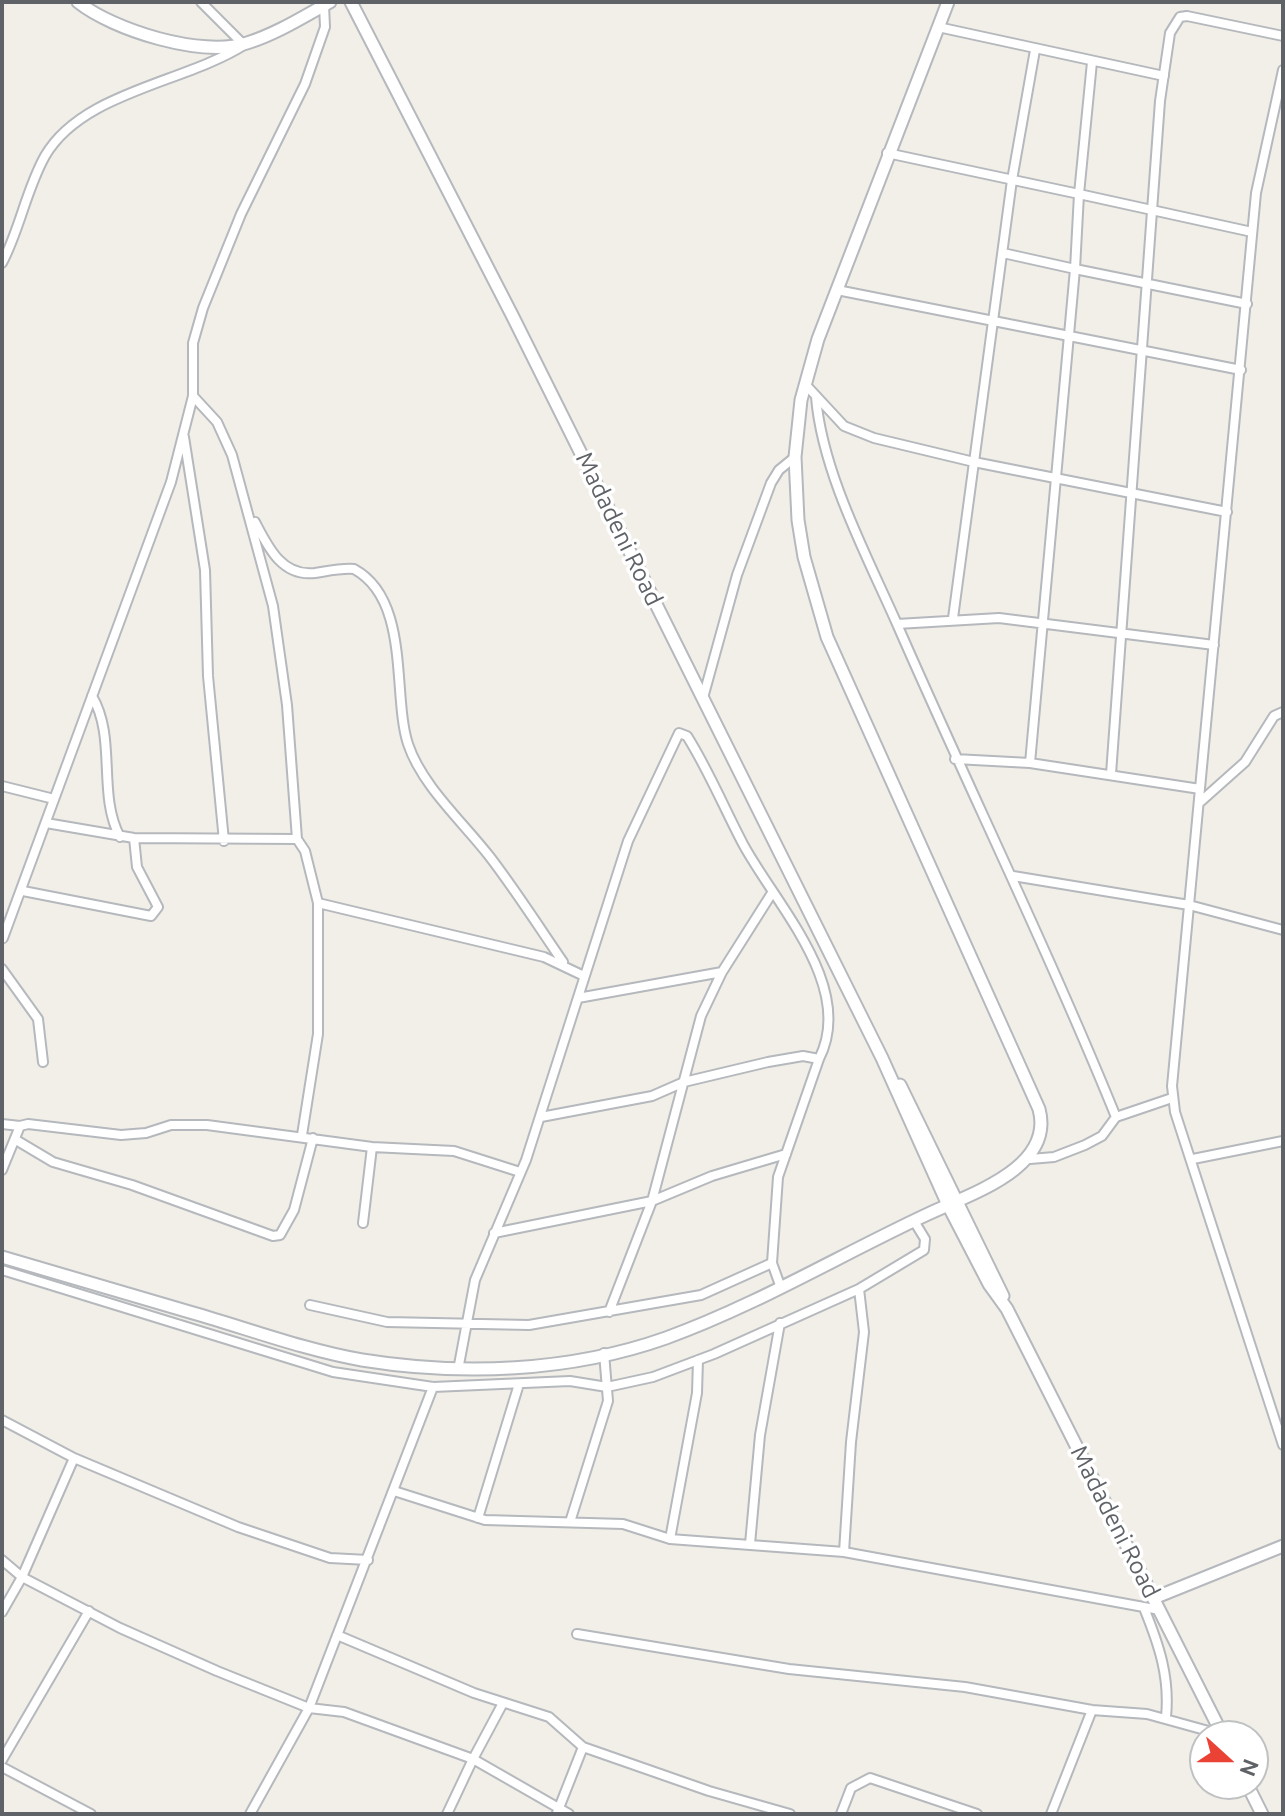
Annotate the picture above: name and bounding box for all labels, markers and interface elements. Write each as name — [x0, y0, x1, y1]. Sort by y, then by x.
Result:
street label: Madadeni Road — [569, 448, 669, 610]
street label: Madadeni Road — [1064, 1441, 1166, 1603]
north arrow — [1189, 1720, 1269, 1800]
text: N — [1235, 1756, 1265, 1780]

